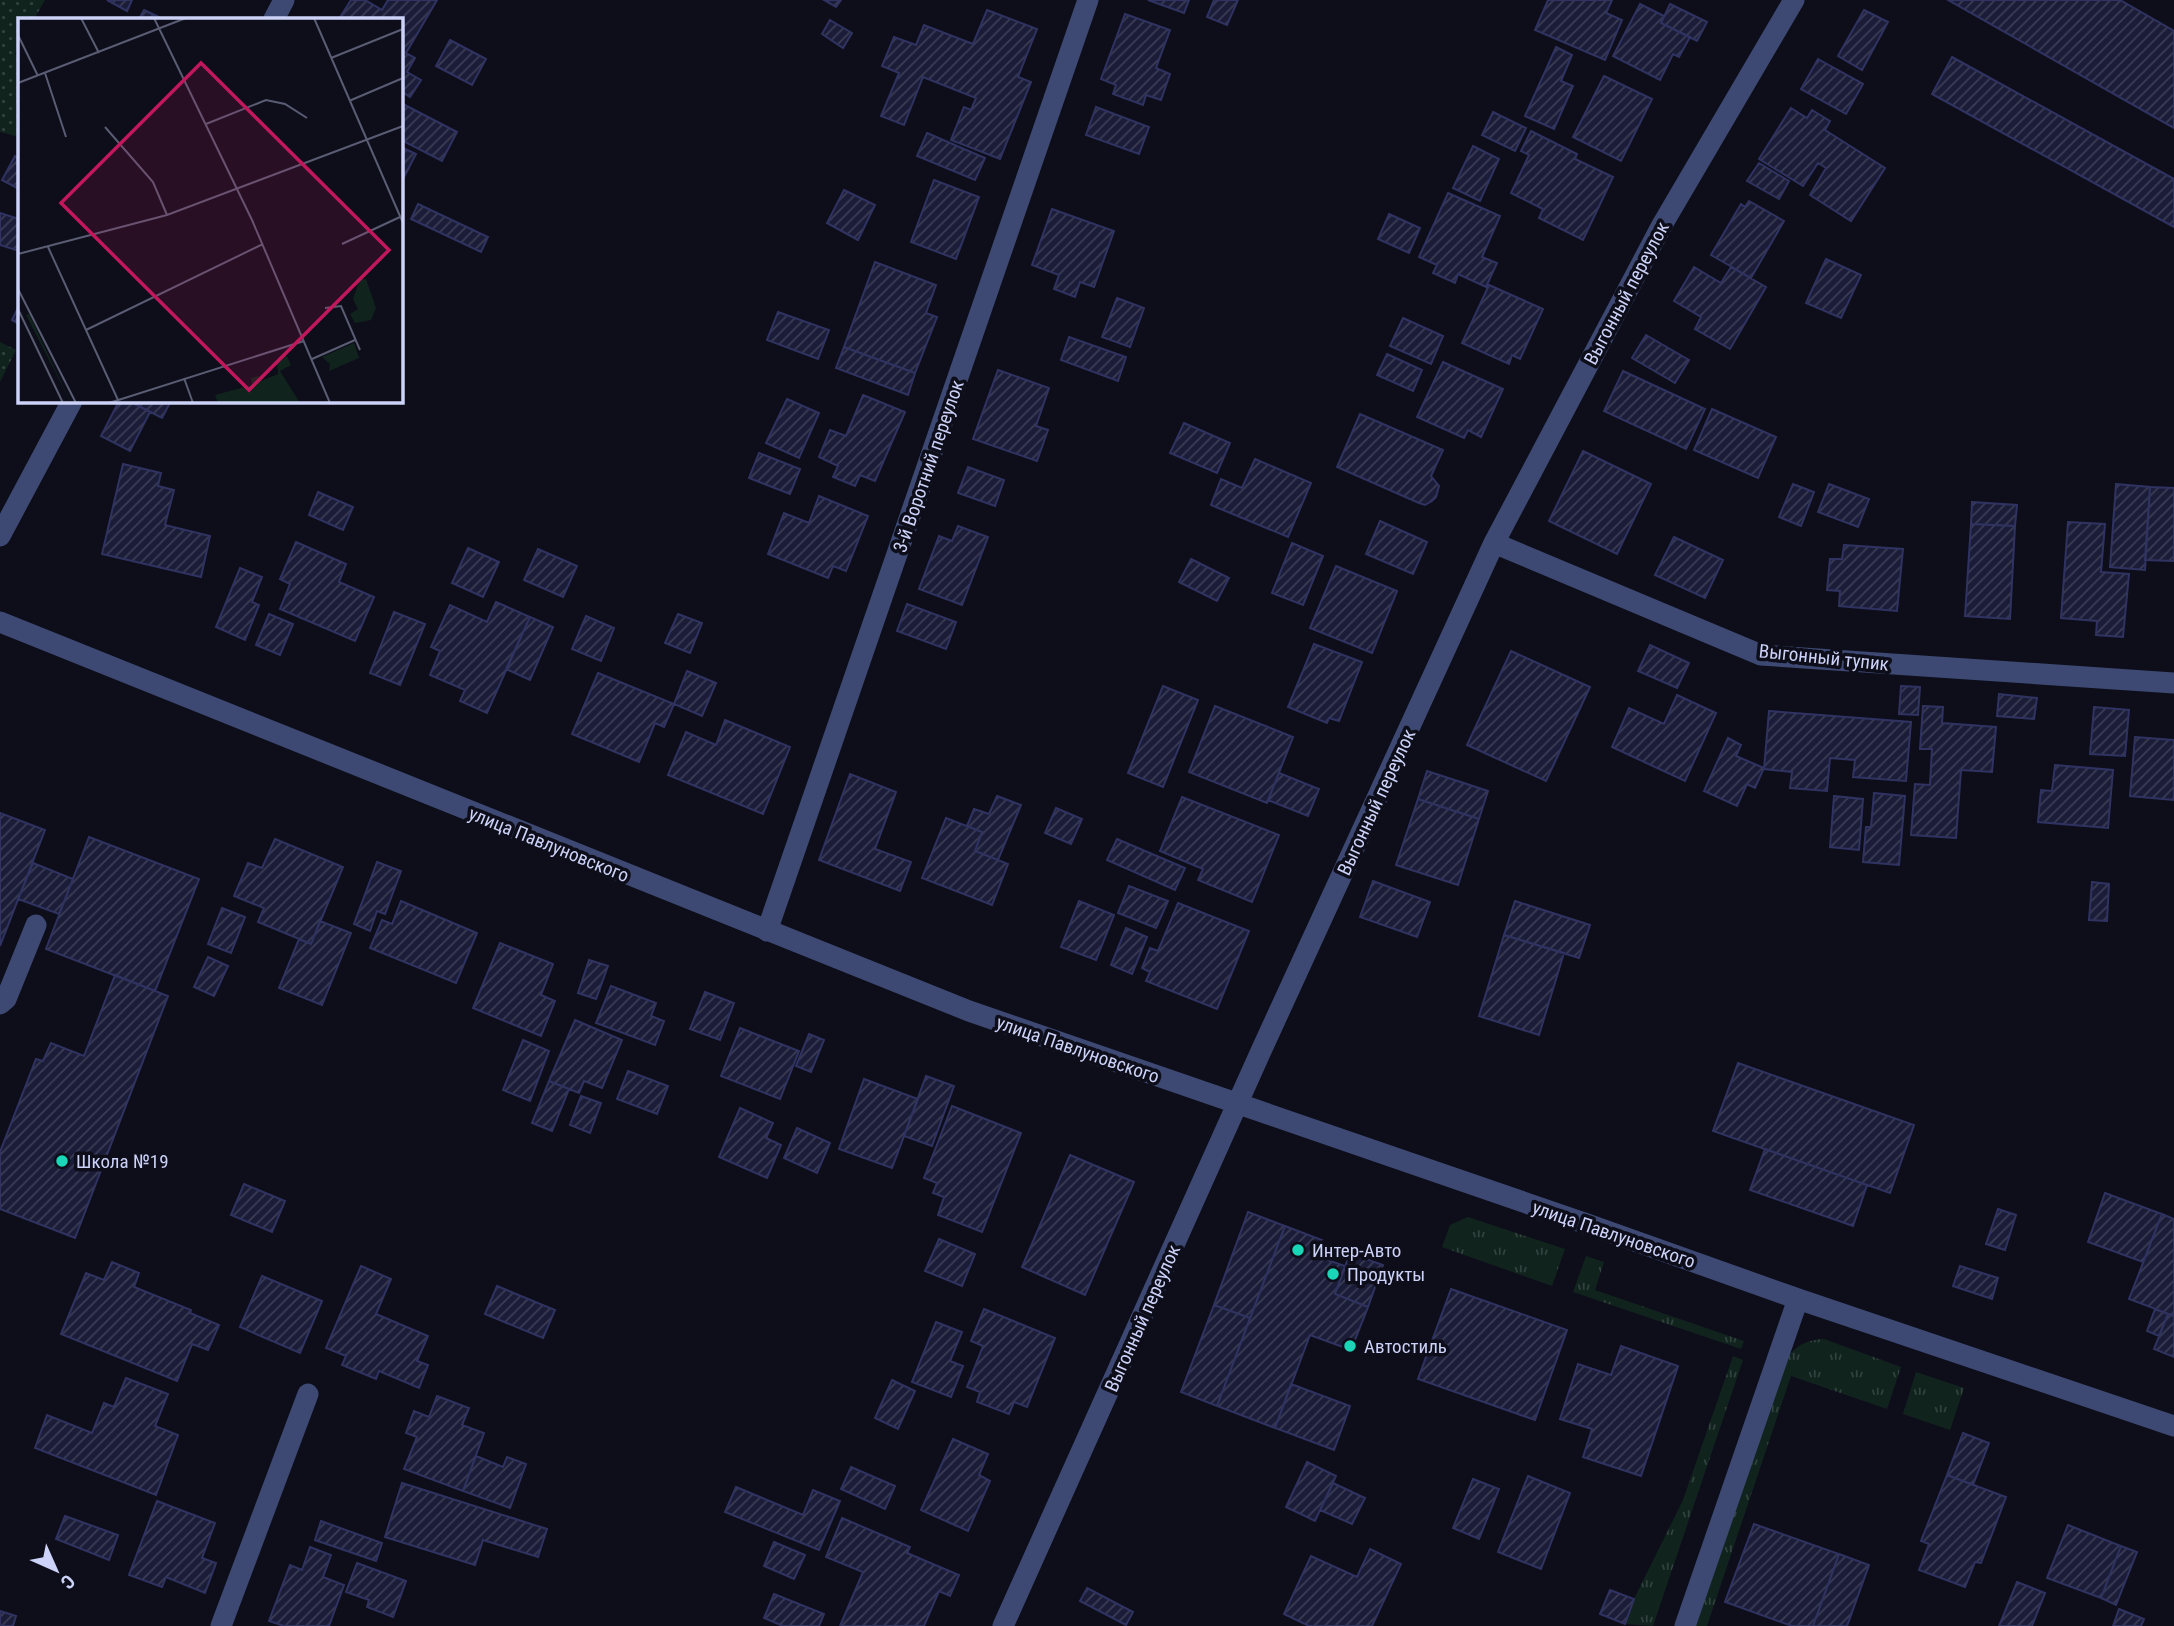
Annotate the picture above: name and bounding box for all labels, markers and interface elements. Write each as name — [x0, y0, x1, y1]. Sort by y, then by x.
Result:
inset map — [18, 18, 402, 402]
street label: Выгонный переулок — [1579, 218, 1674, 369]
street label: 3-й Воротний переулок — [888, 377, 969, 555]
street label: Выгонный тупик — [1758, 639, 1890, 676]
street label: Выгонный переулок — [1333, 725, 1420, 879]
street label: улица Павлуновского — [465, 802, 632, 887]
street label: улица Павлуновского — [993, 1011, 1162, 1088]
place label: Школа №19 — [76, 1150, 169, 1173]
marker: Школа №19 — [54, 1153, 70, 1169]
street label: улица Павлуновского — [1529, 1196, 1698, 1273]
place label: Интер-Авто — [1312, 1239, 1401, 1262]
street label: Выгонный переулок — [1100, 1241, 1185, 1395]
marker: Интер-Авто — [1290, 1242, 1306, 1258]
place label: Продукты — [1347, 1263, 1425, 1286]
marker: Продукты — [1325, 1266, 1341, 1282]
place label: Автостиль — [1364, 1335, 1447, 1358]
marker: Автостиль — [1342, 1338, 1358, 1354]
north arrow — [21, 1535, 91, 1605]
text: С — [56, 1570, 80, 1594]

